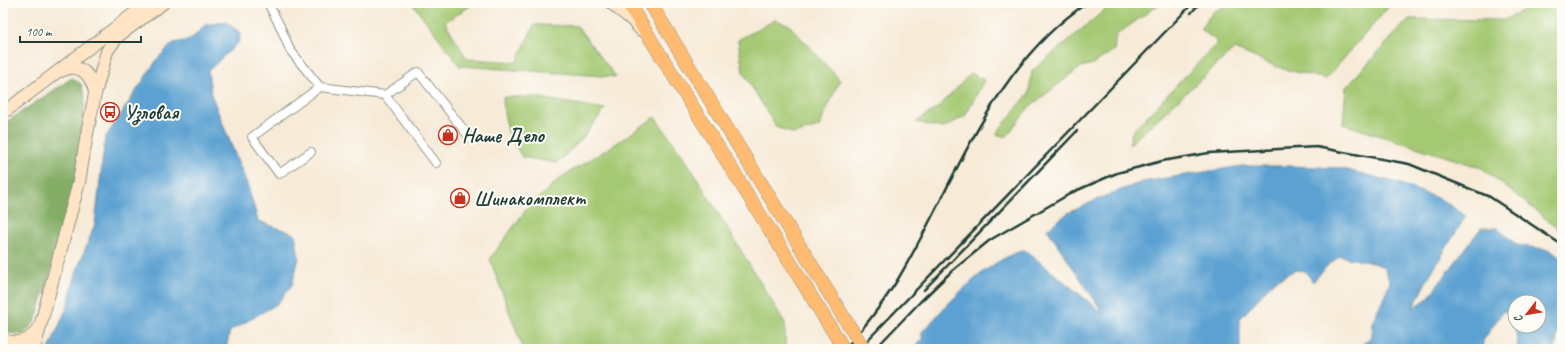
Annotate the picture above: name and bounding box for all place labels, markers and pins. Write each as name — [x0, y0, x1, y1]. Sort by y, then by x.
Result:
place label: Узловая — [124, 100, 179, 126]
bus stop icon: Узловая — [99, 101, 121, 123]
place label: Наше Дело — [462, 123, 546, 148]
shop icon: Наше Дело — [437, 124, 459, 146]
place label: Шинакомплект — [474, 186, 587, 211]
shop icon: Шинакомплект — [449, 187, 471, 209]

